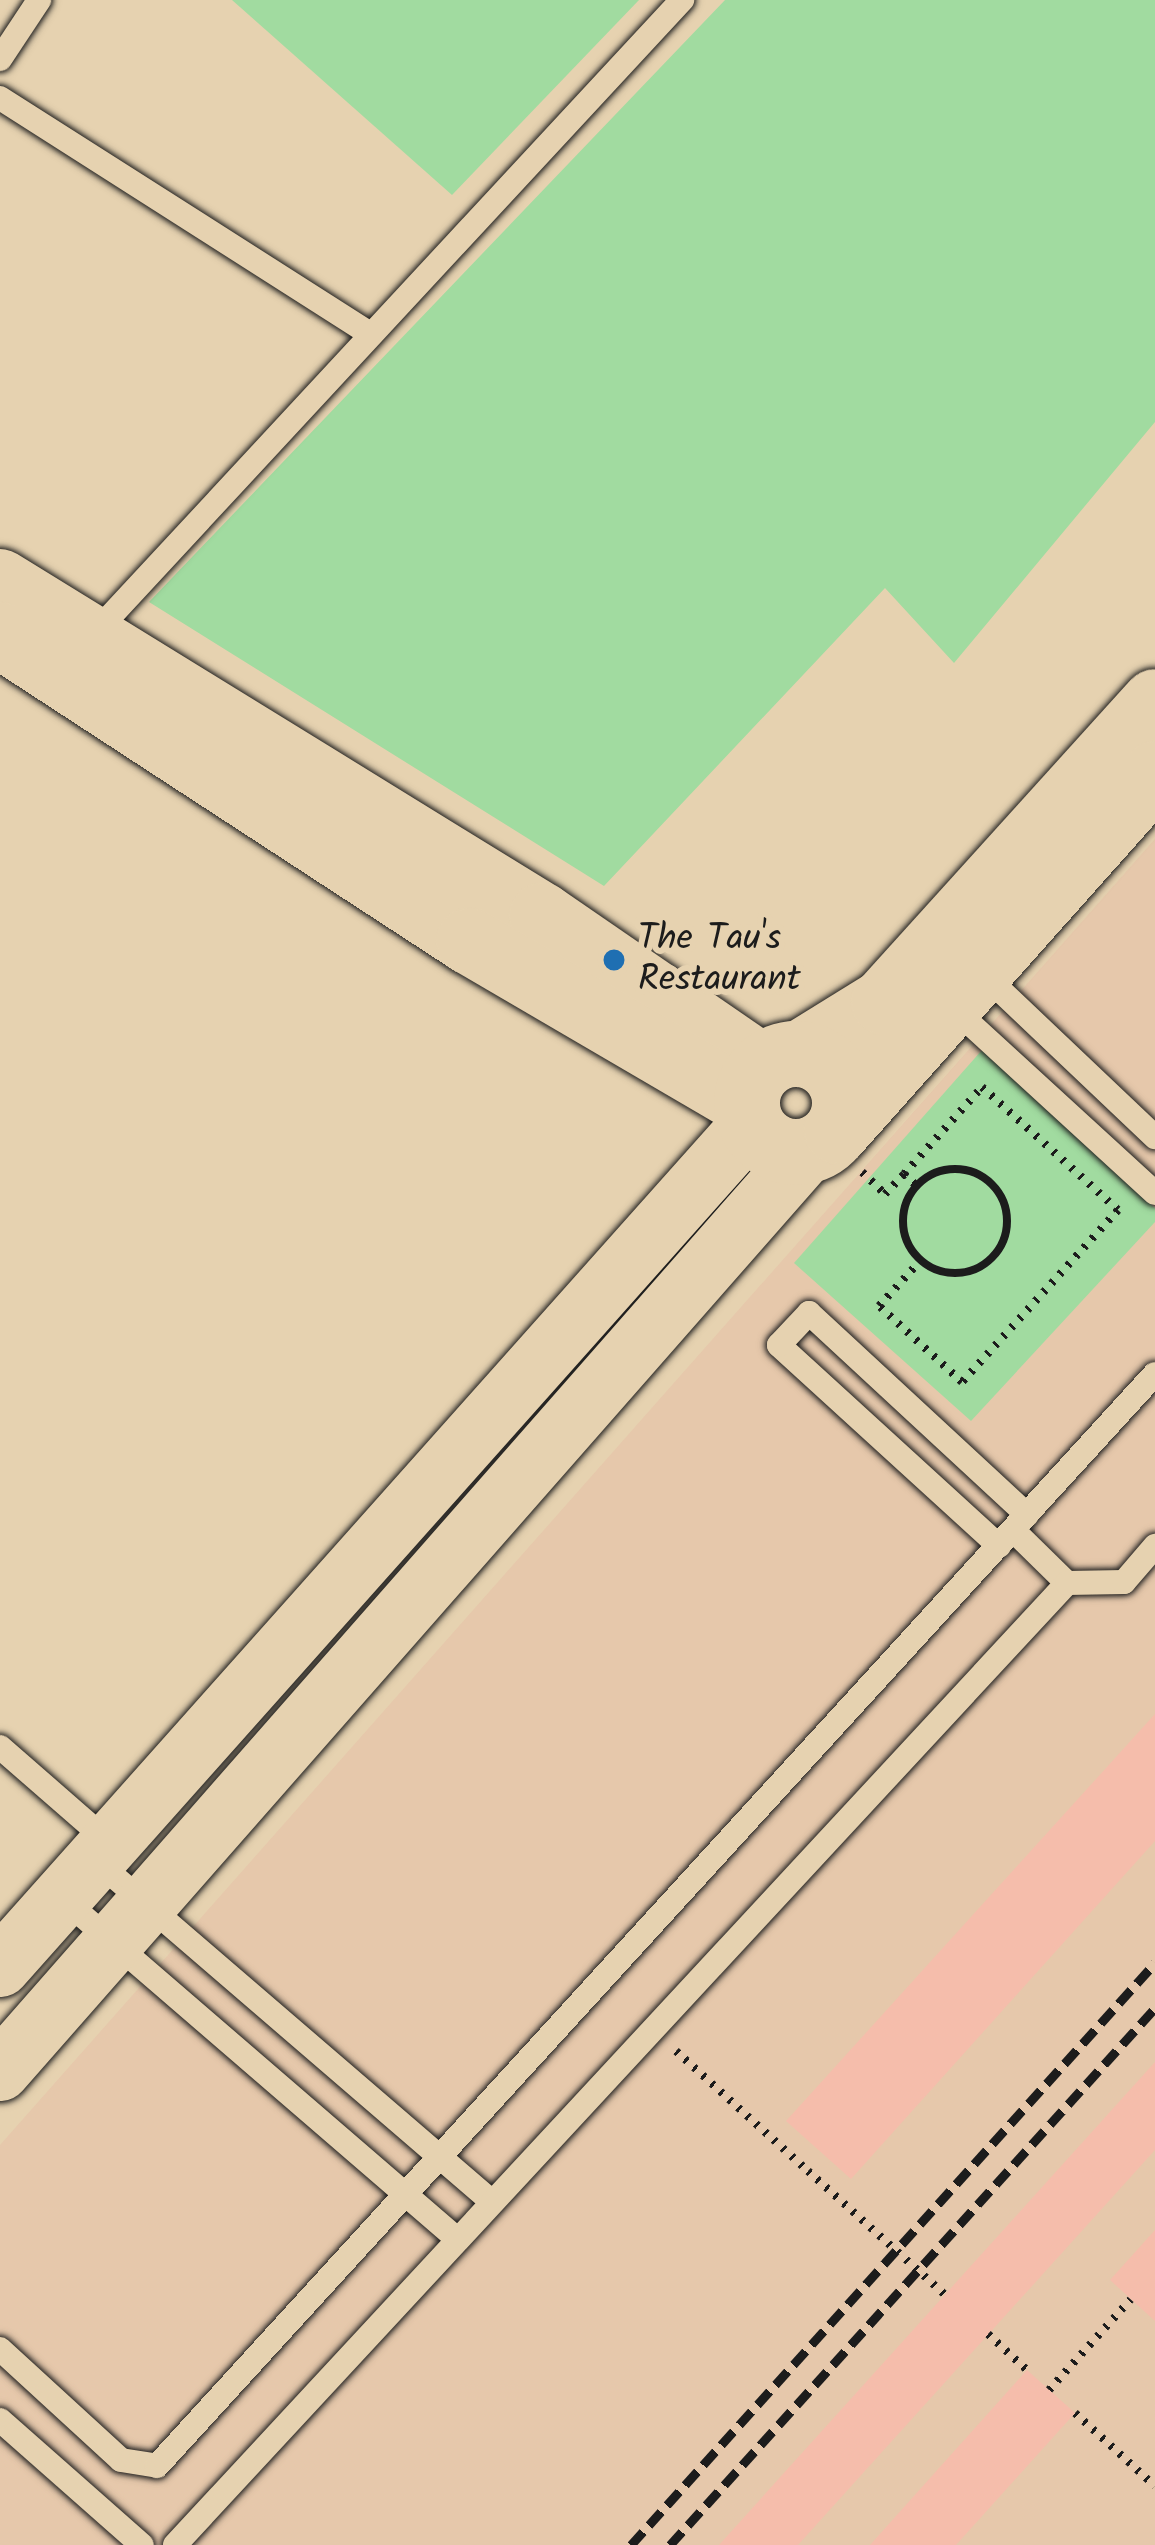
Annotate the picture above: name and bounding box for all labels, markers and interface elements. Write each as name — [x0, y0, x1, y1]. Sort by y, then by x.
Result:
place label: The Tau's Restaurant — [638, 917, 801, 1002]
marker: The Tau's Restaurant — [601, 947, 627, 973]

